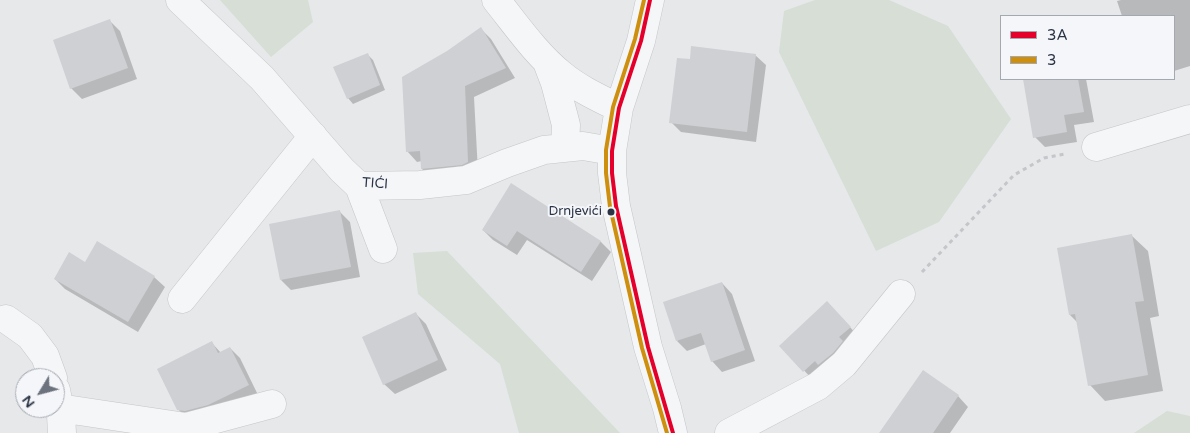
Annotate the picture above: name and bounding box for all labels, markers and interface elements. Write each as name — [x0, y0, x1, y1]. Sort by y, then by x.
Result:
legend — [1000, 15, 1175, 80]
text: 3A — [1047, 26, 1068, 44]
text: 3 — [1047, 51, 1056, 69]
street label: TIĆI — [361, 175, 389, 193]
place label: Drnjevići — [549, 204, 602, 220]
marker: Drnjevići — [606, 207, 616, 217]
north arrow — [15, 368, 65, 418]
text: N — [18, 392, 39, 411]

